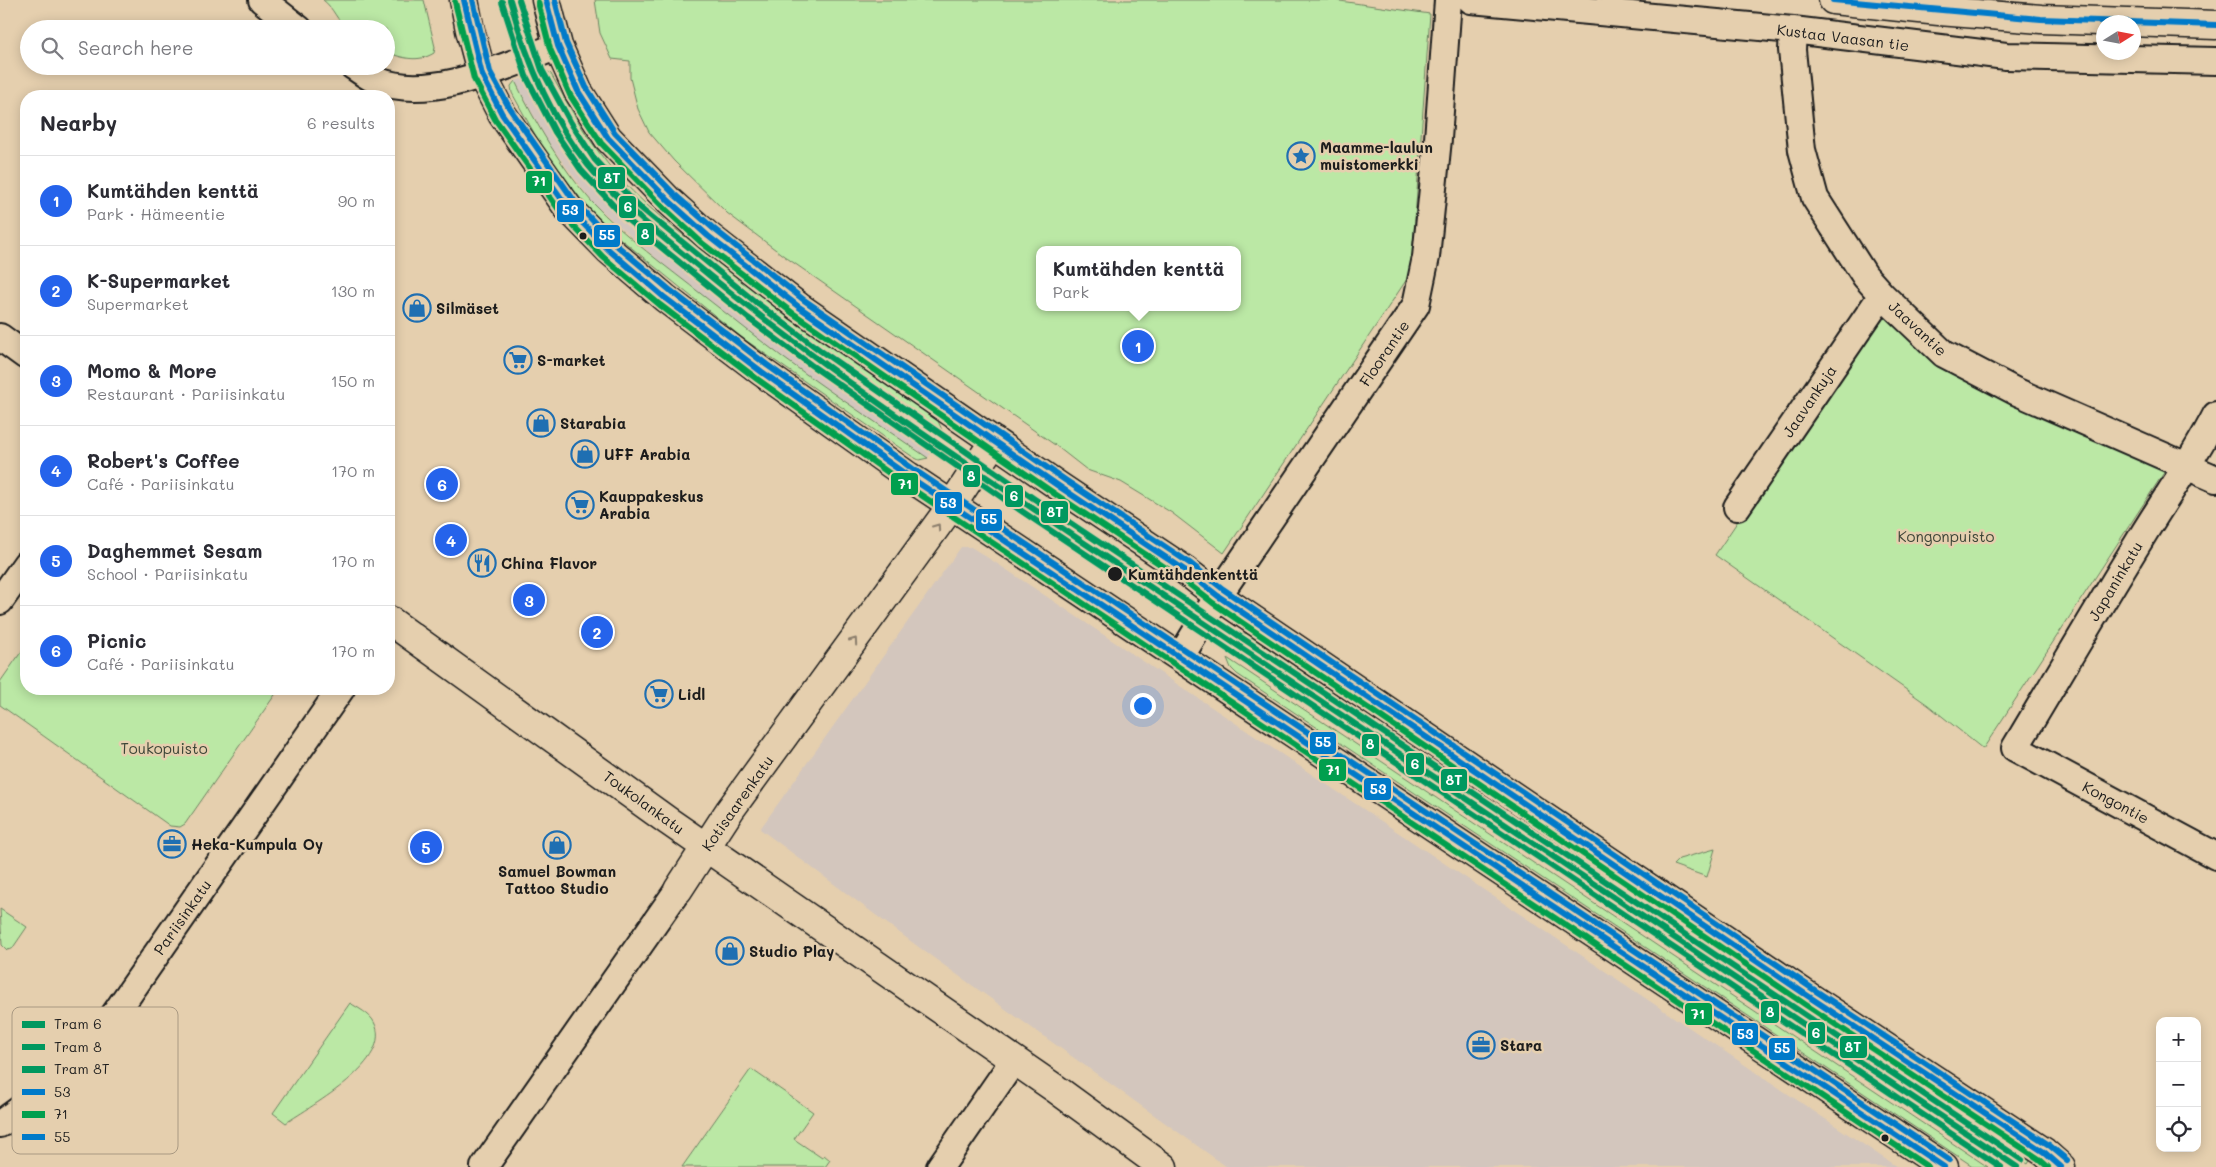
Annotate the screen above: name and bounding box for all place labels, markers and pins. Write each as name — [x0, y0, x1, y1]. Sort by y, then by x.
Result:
place label: Maamme-laulun muistomerkki — [1320, 137, 1433, 174]
place icon: Maamme-laulun muistomerkki — [1286, 141, 1316, 171]
unlabelled marker — [578, 231, 588, 241]
shop icon: Silmäset — [402, 293, 432, 323]
place label: Silmäset — [436, 298, 499, 318]
pin: 1 — [1122, 327, 1154, 365]
supermarket icon: S-market — [503, 345, 533, 375]
place label: S-market — [537, 350, 606, 370]
shop icon: Starabia — [526, 408, 556, 438]
place label: Starabia — [560, 413, 626, 433]
shop icon: UFF Arabia — [570, 439, 600, 469]
place label: UFF Arabia — [604, 444, 691, 464]
pin: 6 — [426, 465, 458, 503]
place label: Kauppakeskus Arabia — [599, 486, 704, 523]
supermarket icon: Kauppakeskus Arabia — [565, 490, 595, 520]
pin: 4 — [435, 521, 467, 559]
restaurant icon: China Flavor — [467, 548, 497, 578]
place label: China Flavor — [501, 553, 597, 573]
place label: Kumtähdenkenttä — [1128, 564, 1258, 584]
marker: Kumtähdenkenttä — [1106, 565, 1124, 583]
pin: 3 — [513, 581, 545, 619]
pin: 2 — [581, 613, 613, 651]
supermarket icon: Lidl — [644, 679, 674, 709]
place label: Lidl — [678, 684, 705, 704]
pin: 5 — [410, 828, 442, 866]
office icon: Heka-Kumpula Oy — [157, 829, 187, 859]
shop icon: Samuel Bowman Tattoo Studio — [542, 830, 572, 860]
place label: Heka-Kumpula Oy — [191, 834, 323, 854]
place label: Samuel Bowman Tattoo Studio — [498, 861, 616, 898]
shop icon: Studio Play — [715, 936, 745, 966]
place label: Studio Play — [749, 941, 834, 961]
office icon: Stara — [1466, 1030, 1496, 1060]
place label: Stara — [1500, 1035, 1542, 1055]
unlabelled marker — [1880, 1133, 1890, 1143]

